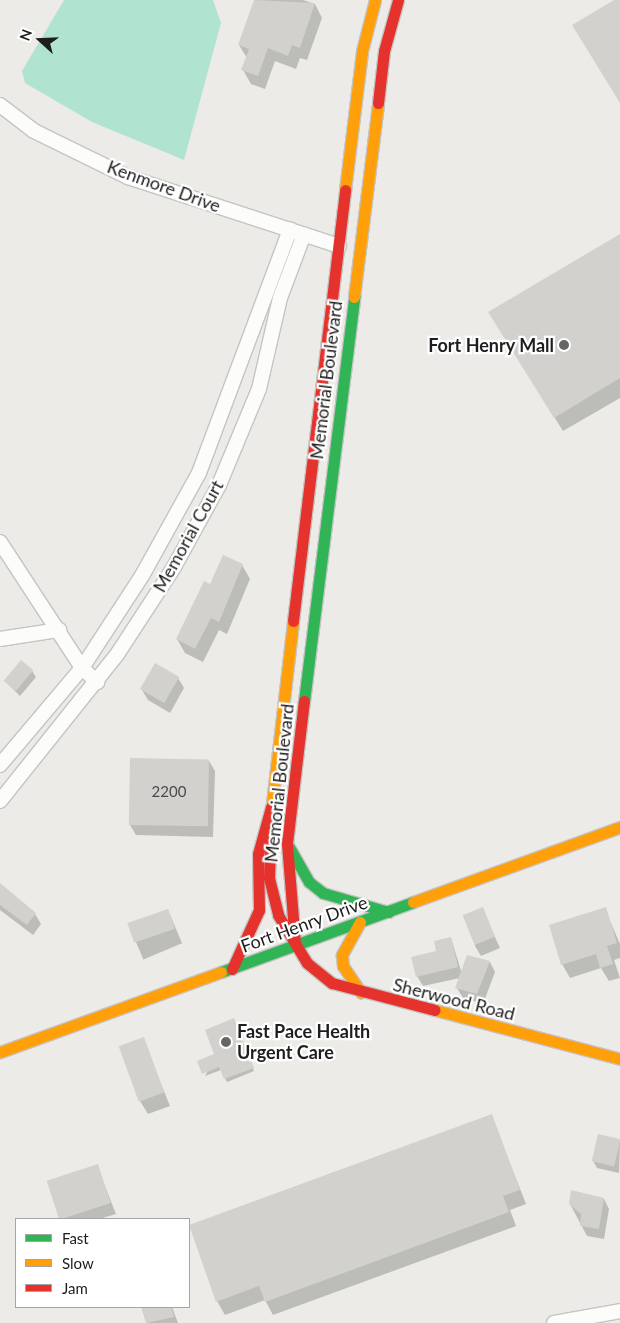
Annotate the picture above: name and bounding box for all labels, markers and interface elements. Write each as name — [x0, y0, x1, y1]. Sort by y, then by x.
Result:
north arrow — [15, 15, 65, 65]
text: N — [16, 27, 35, 43]
street label: Kenmore Drive — [104, 155, 224, 217]
street label: Memorial Boulevard — [306, 300, 346, 460]
place label: Fort Henry Mall — [428, 334, 554, 356]
marker: Fort Henry Mall — [558, 339, 570, 351]
street label: Memorial Court — [148, 476, 228, 596]
street label: Memorial Boulevard — [260, 703, 298, 863]
house number: 2200 — [152, 783, 186, 801]
street label: Fort Henry Drive — [238, 891, 370, 957]
street label: Sherwood Road — [391, 973, 517, 1025]
place label: Fast Pace Health Urgent Care — [237, 1021, 370, 1064]
marker: Fast Pace Health Urgent Care — [219, 1035, 233, 1049]
legend — [15, 1218, 190, 1308]
text: Fast — [62, 1229, 89, 1247]
text: Slow — [62, 1254, 94, 1272]
text: Jam — [62, 1279, 88, 1297]

